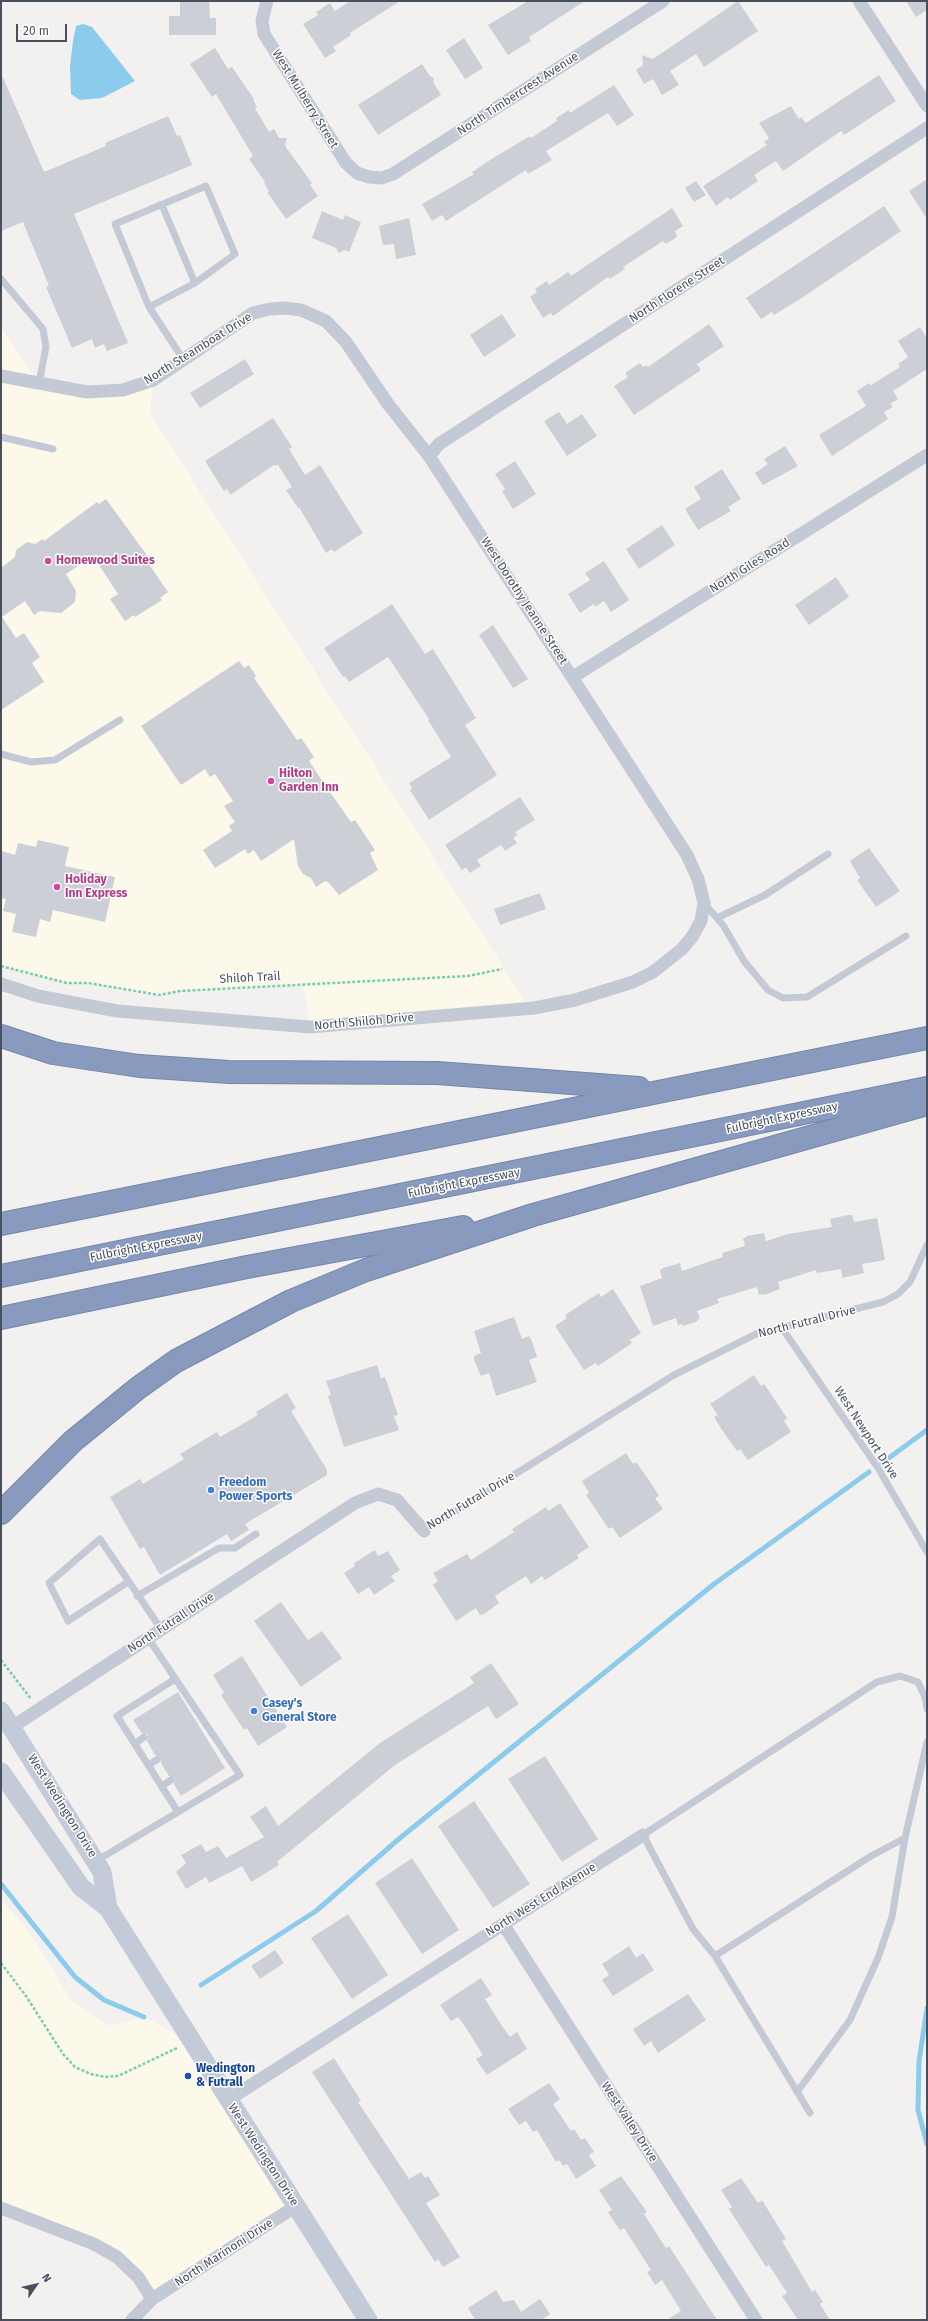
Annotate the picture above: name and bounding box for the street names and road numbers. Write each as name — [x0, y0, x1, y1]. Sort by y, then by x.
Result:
street label: West Mulberry Street — [269, 47, 341, 151]
street label: North Timbercrest Avenue — [455, 49, 581, 139]
street label: North Florene Street — [627, 254, 727, 326]
street label: North Steamboat Drive — [141, 310, 255, 388]
street label: West Dorothy Jeanne Street — [477, 535, 571, 667]
street label: North Giles Road — [707, 536, 793, 596]
street label: Shiloh Trail — [219, 969, 281, 987]
street label: North Shiloh Drive — [313, 1010, 415, 1034]
street label: Fulbright Expressway — [725, 1099, 839, 1137]
street label: Fulbright Expressway — [407, 1165, 521, 1201]
street label: Fulbright Expressway — [89, 1229, 203, 1265]
street label: North Futrall Drive — [757, 1303, 857, 1341]
street label: West Newport Drive — [831, 1384, 901, 1482]
street label: North Futrall Drive — [424, 1469, 518, 1533]
street label: North Futrall Drive — [125, 1590, 217, 1656]
street label: West Wedington Drive — [24, 1752, 100, 1860]
street label: North West End Avenue — [483, 1860, 599, 1940]
street label: West Valley Drive — [598, 2079, 660, 2165]
street label: West Wedington Drive — [225, 2101, 301, 2209]
street label: North Marinoni Drive — [172, 2216, 276, 2290]

